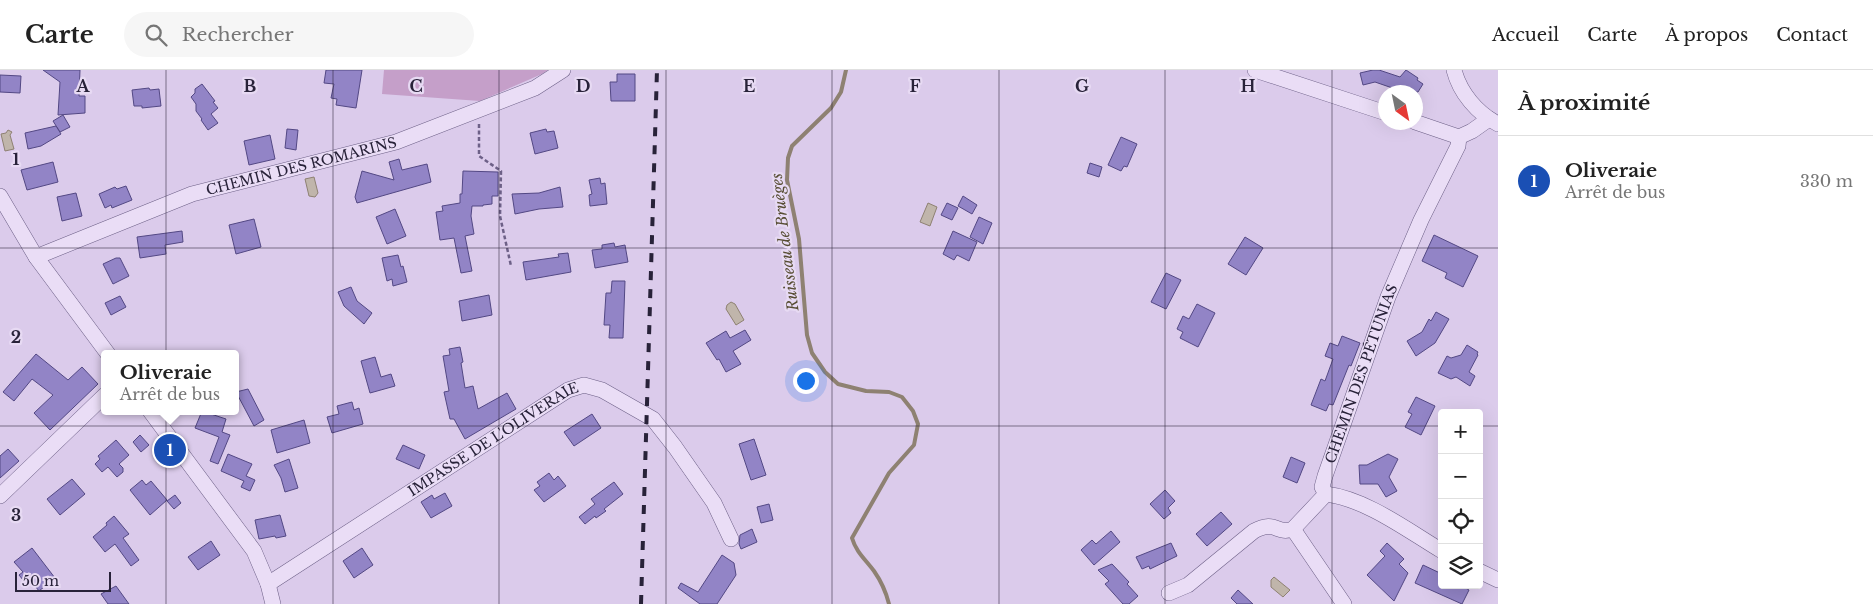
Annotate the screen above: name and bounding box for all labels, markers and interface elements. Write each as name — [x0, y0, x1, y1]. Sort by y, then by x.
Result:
search box — [124, 12, 474, 57]
text: Carte — [25, 20, 94, 49]
icon: search — [142, 21, 170, 49]
text: Rechercher — [182, 23, 294, 46]
text: Accueil — [1492, 24, 1559, 46]
text: Carte — [1587, 24, 1637, 46]
text: À propos — [1665, 24, 1748, 46]
text: Contact — [1776, 24, 1848, 46]
text: A — [76, 76, 91, 96]
text: B — [244, 76, 257, 96]
text: C — [409, 76, 423, 96]
text: D — [576, 76, 590, 96]
text: E — [743, 76, 755, 96]
text: F — [909, 76, 921, 96]
text: G — [1075, 76, 1089, 96]
text: H — [1240, 76, 1256, 96]
north arrow — [1378, 85, 1423, 130]
text: À proximité — [1518, 90, 1650, 116]
street label: CHEMIN DES ROMARINS — [204, 133, 398, 199]
text: 1 — [13, 149, 20, 169]
text: Oliveraie — [1565, 159, 1657, 182]
text: 1 — [1531, 171, 1537, 191]
text: 330 m — [1800, 171, 1853, 191]
water label: Ruisseau de Bruèges — [767, 172, 803, 313]
text: Arrêt de bus — [1565, 182, 1665, 202]
street label: CHEMIN DES PÉTUNIAS — [1321, 281, 1401, 466]
text: 2 — [11, 327, 21, 347]
popup — [101, 350, 239, 415]
text: Oliveraie — [120, 361, 212, 384]
your location — [793, 368, 819, 394]
street label: IMPASSE DE L'OLIVERAIE — [405, 378, 581, 500]
text: Arrêt de bus — [120, 384, 220, 404]
map controls — [1438, 409, 1483, 589]
button: + — [1438, 409, 1483, 454]
pin: 1 — [154, 431, 186, 469]
button: − — [1438, 454, 1483, 499]
button: locate — [1438, 499, 1483, 544]
text: 3 — [11, 505, 21, 525]
button: layers — [1438, 544, 1483, 589]
scale bar — [15, 569, 111, 592]
text: 50 m — [22, 572, 59, 590]

